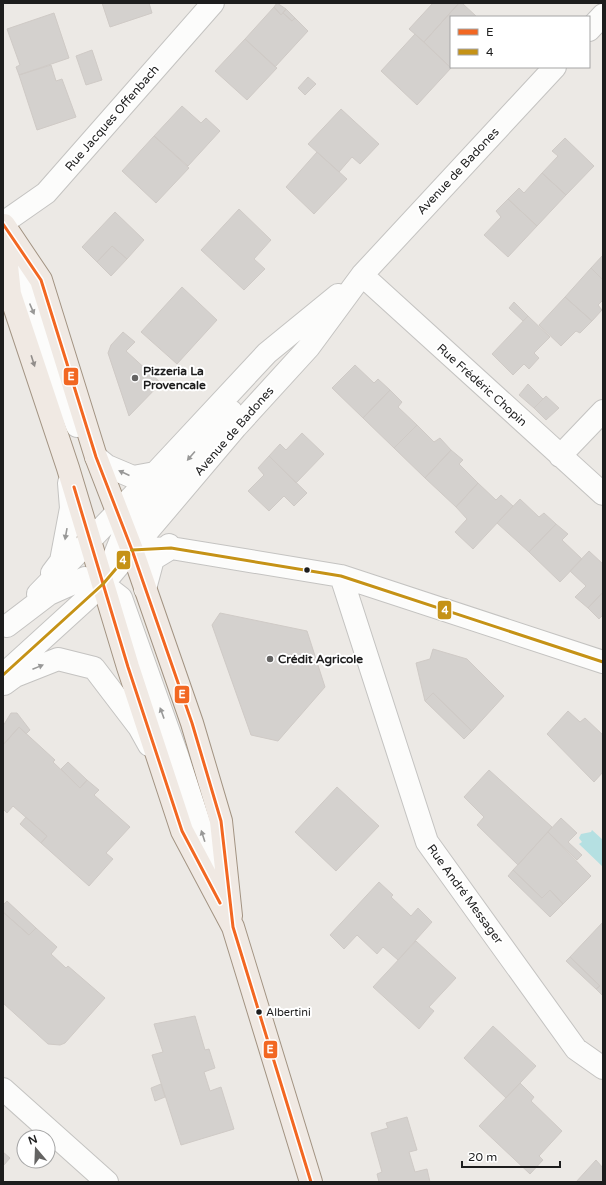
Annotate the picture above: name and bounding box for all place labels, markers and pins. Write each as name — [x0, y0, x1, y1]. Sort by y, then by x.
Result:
place label: Pizzeria La Provencale — [143, 364, 206, 392]
marker: Pizzeria La Provencale — [130, 373, 140, 383]
unlabelled marker — [302, 565, 312, 575]
place label: Crédit Agricole — [278, 652, 363, 667]
marker: Crédit Agricole — [265, 654, 275, 664]
place label: Albertini — [266, 1006, 311, 1019]
marker: Albertini — [254, 1007, 264, 1017]

